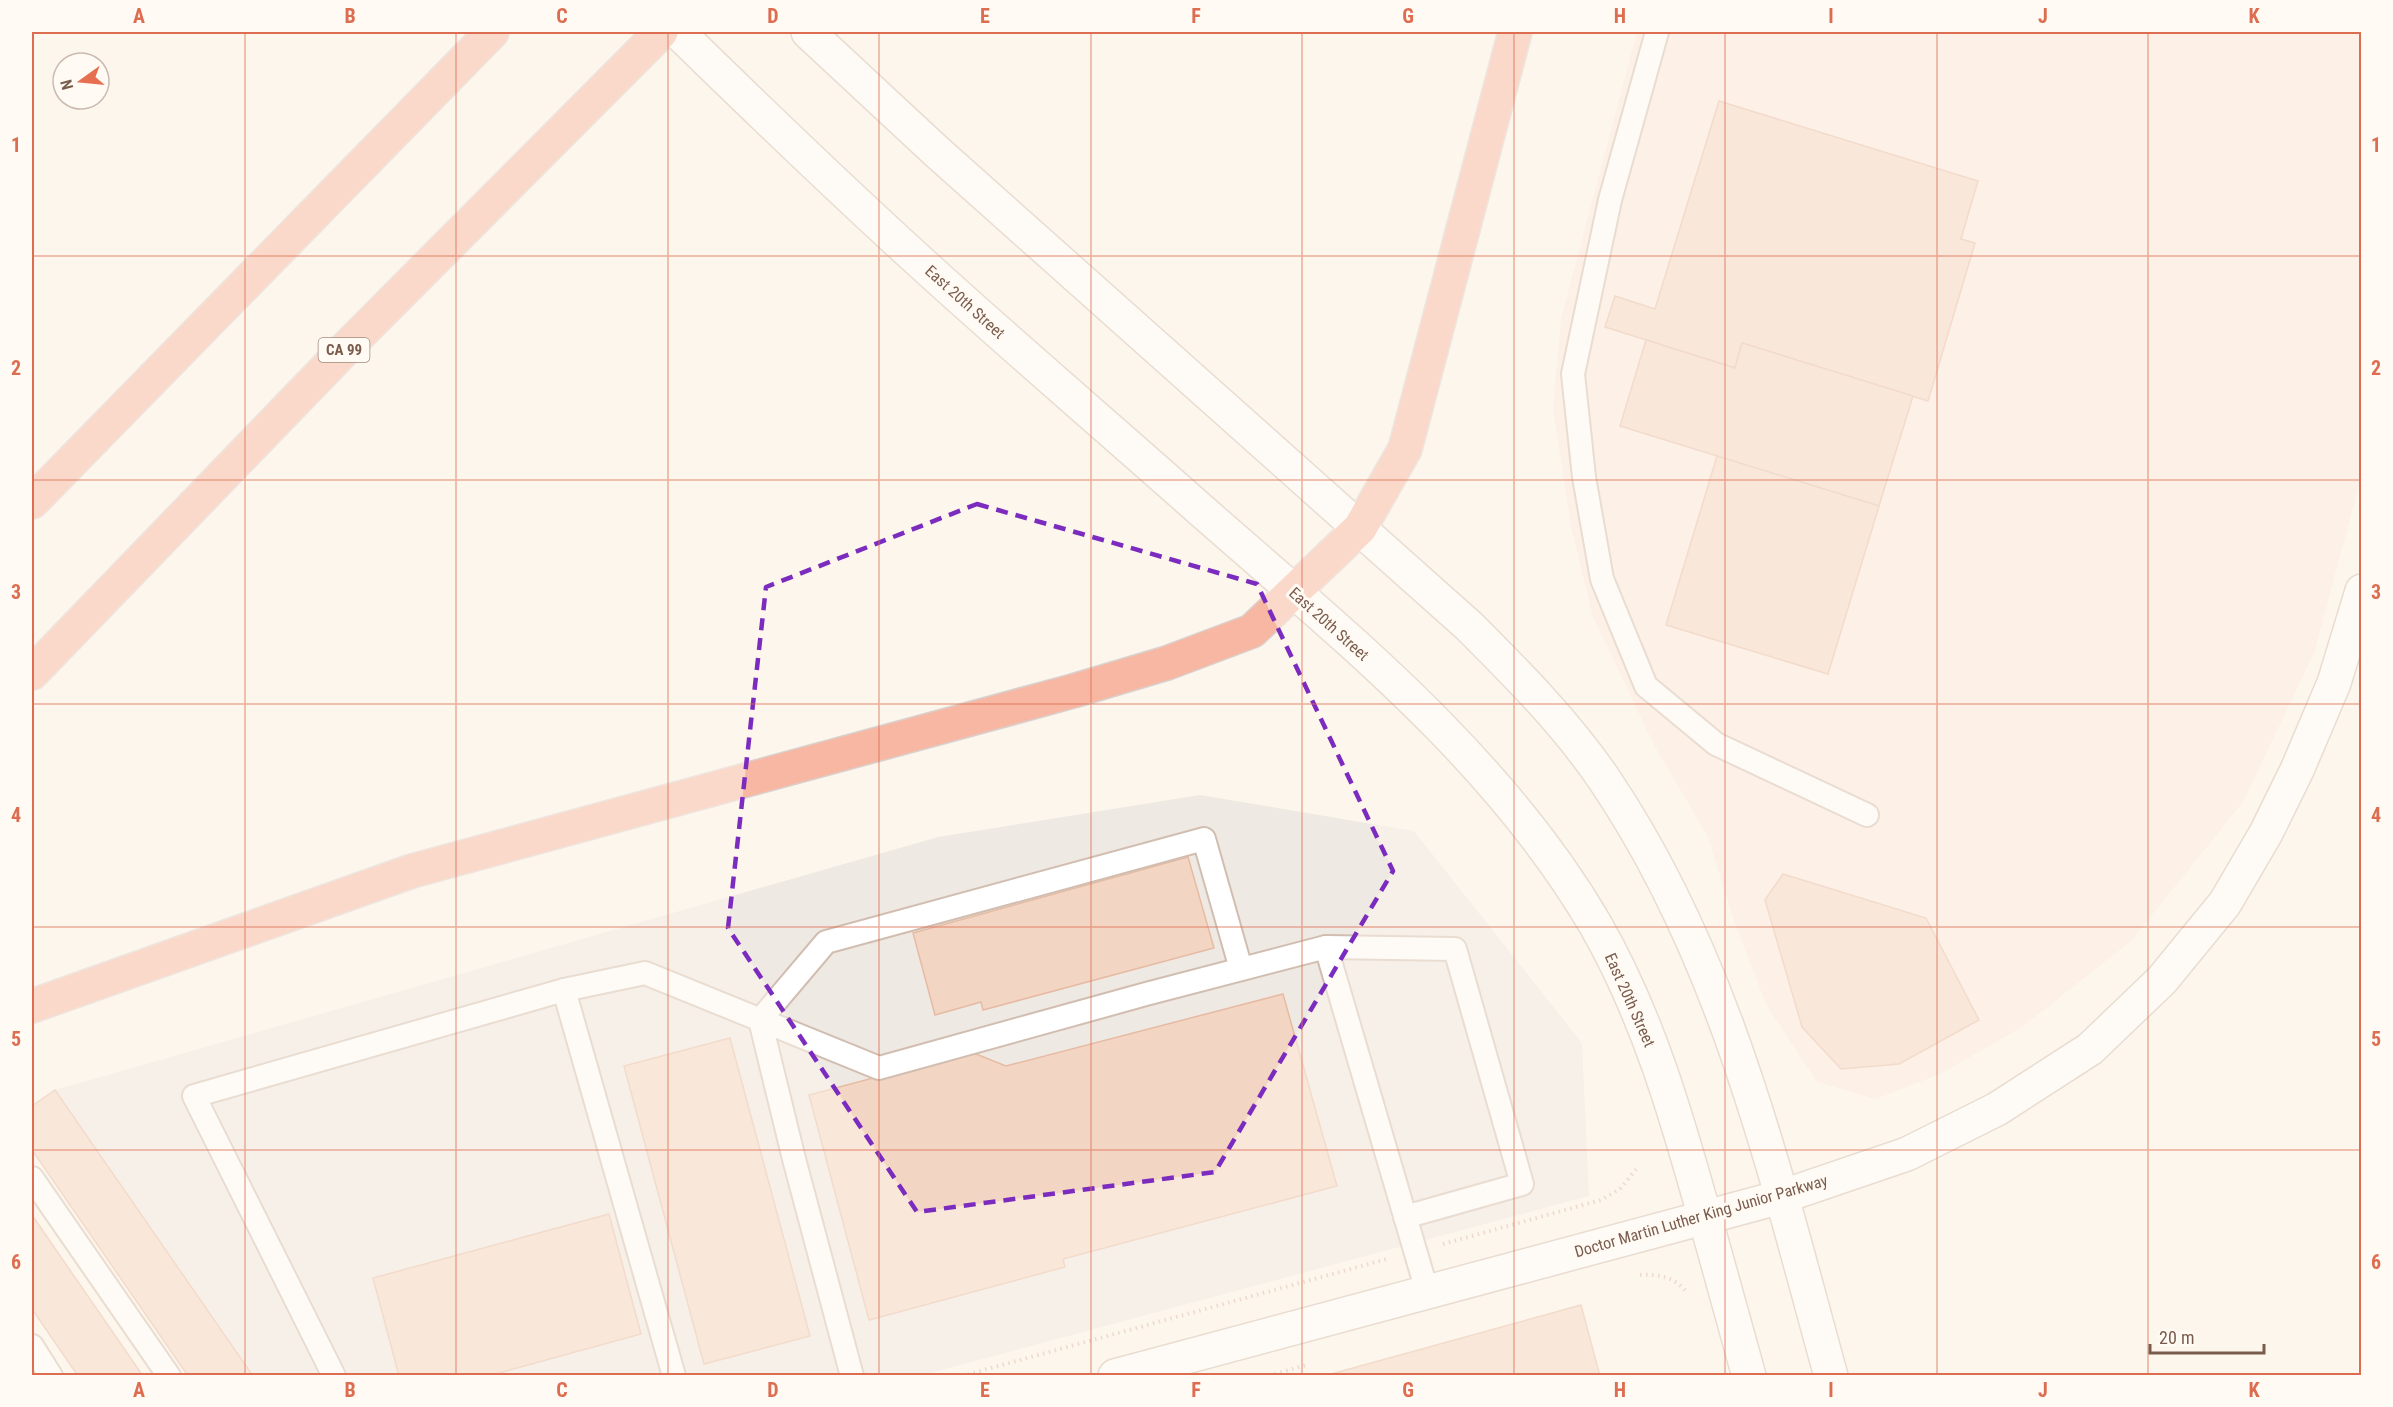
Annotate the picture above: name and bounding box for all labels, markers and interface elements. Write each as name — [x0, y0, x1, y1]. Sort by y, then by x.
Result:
text: A — [133, 4, 145, 28]
text: B — [344, 4, 356, 28]
text: C — [556, 4, 568, 28]
text: D — [767, 4, 779, 28]
text: E — [980, 4, 990, 28]
text: F — [1191, 4, 1201, 28]
text: G — [1402, 4, 1414, 28]
text: H — [1614, 4, 1626, 28]
text: I — [1828, 4, 1834, 28]
text: J — [2038, 4, 2048, 28]
text: K — [2248, 4, 2260, 28]
north arrow — [51, 51, 111, 111]
text: N — [57, 78, 77, 92]
text: 1 — [11, 133, 21, 157]
text: 1 — [2371, 133, 2381, 157]
street label: East 20th Street — [921, 261, 1009, 343]
road number: CA 99 — [318, 338, 370, 362]
text: 2 — [11, 356, 21, 380]
text: 2 — [2371, 356, 2381, 380]
text: 3 — [11, 580, 21, 604]
text: 3 — [2371, 580, 2381, 604]
street label: East 20th Street — [1285, 583, 1373, 665]
text: 4 — [11, 803, 21, 827]
text: 4 — [2371, 803, 2381, 827]
street label: East 20th Street — [1601, 950, 1659, 1050]
text: 5 — [11, 1027, 21, 1051]
text: 5 — [2371, 1027, 2381, 1051]
street label: Doctor Martin Luther King Junior Parkway — [1572, 1171, 1830, 1261]
text: 6 — [11, 1250, 21, 1274]
text: 6 — [2371, 1250, 2381, 1274]
scale bar — [2150, 1317, 2264, 1355]
text: 20 m — [2159, 1327, 2194, 1348]
text: A — [133, 1378, 145, 1402]
text: B — [344, 1378, 356, 1402]
text: C — [556, 1378, 568, 1402]
text: D — [767, 1378, 779, 1402]
text: E — [980, 1378, 990, 1402]
text: F — [1191, 1378, 1201, 1402]
text: G — [1402, 1378, 1414, 1402]
text: H — [1614, 1378, 1626, 1402]
text: I — [1828, 1378, 1834, 1402]
text: J — [2038, 1378, 2048, 1402]
text: K — [2248, 1378, 2260, 1402]

